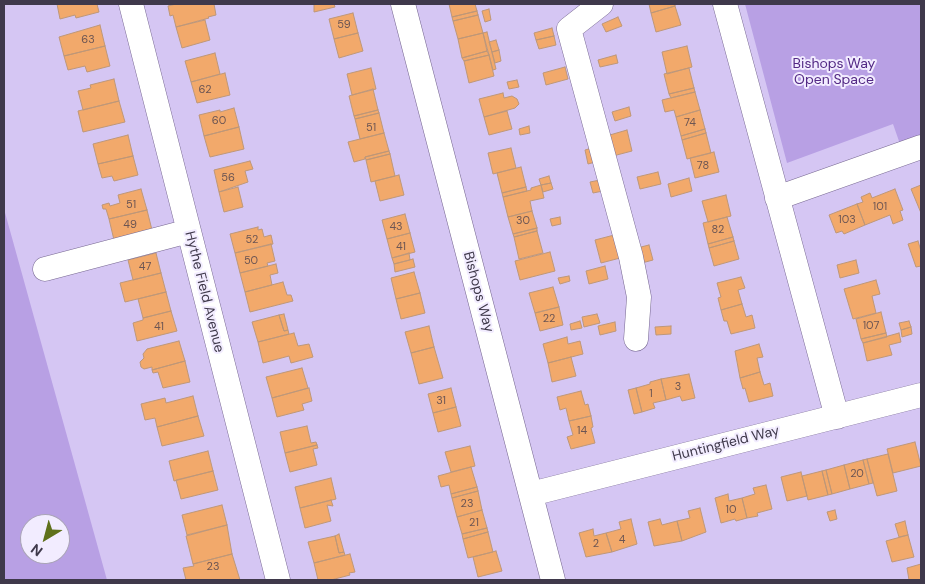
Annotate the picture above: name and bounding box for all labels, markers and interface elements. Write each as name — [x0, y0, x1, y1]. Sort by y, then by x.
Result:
house number: 59 — [337, 18, 351, 32]
house number: 63 — [81, 33, 95, 47]
park label: Bishops Way Open Space — [793, 56, 875, 88]
house number: 62 — [199, 83, 211, 97]
house number: 60 — [212, 114, 226, 128]
house number: 74 — [684, 116, 696, 130]
house number: 51 — [366, 121, 376, 135]
house number: 78 — [697, 159, 709, 173]
house number: 56 — [221, 171, 235, 185]
house number: 51 — [126, 198, 136, 212]
house number: 101 — [873, 200, 887, 214]
house number: 103 — [838, 213, 856, 227]
house number: 30 — [516, 214, 530, 228]
house number: 49 — [123, 218, 137, 232]
house number: 43 — [389, 220, 403, 234]
house number: 82 — [712, 223, 724, 237]
street label: Hythe Field Avenue — [181, 230, 227, 354]
house number: 52 — [246, 233, 258, 247]
house number: 41 — [396, 240, 406, 254]
street label: Bishops Way — [459, 250, 497, 334]
house number: 50 — [244, 254, 258, 268]
house number: 47 — [139, 260, 151, 274]
house number: 22 — [543, 312, 555, 326]
house number: 107 — [863, 319, 879, 333]
house number: 41 — [154, 320, 164, 334]
house number: 3 — [675, 380, 681, 394]
house number: 1 — [649, 387, 653, 401]
house number: 31 — [436, 394, 446, 408]
street label: Huntingfield Way — [671, 423, 781, 465]
house number: 14 — [577, 424, 587, 438]
house number: 20 — [850, 467, 864, 481]
house number: 23 — [461, 497, 473, 511]
house number: 10 — [726, 503, 736, 517]
north arrow — [20, 514, 70, 564]
house number: 21 — [469, 516, 479, 530]
house number: 4 — [619, 533, 625, 547]
house number: 2 — [593, 537, 599, 551]
text: N — [27, 540, 46, 560]
house number: 23 — [207, 560, 219, 574]

